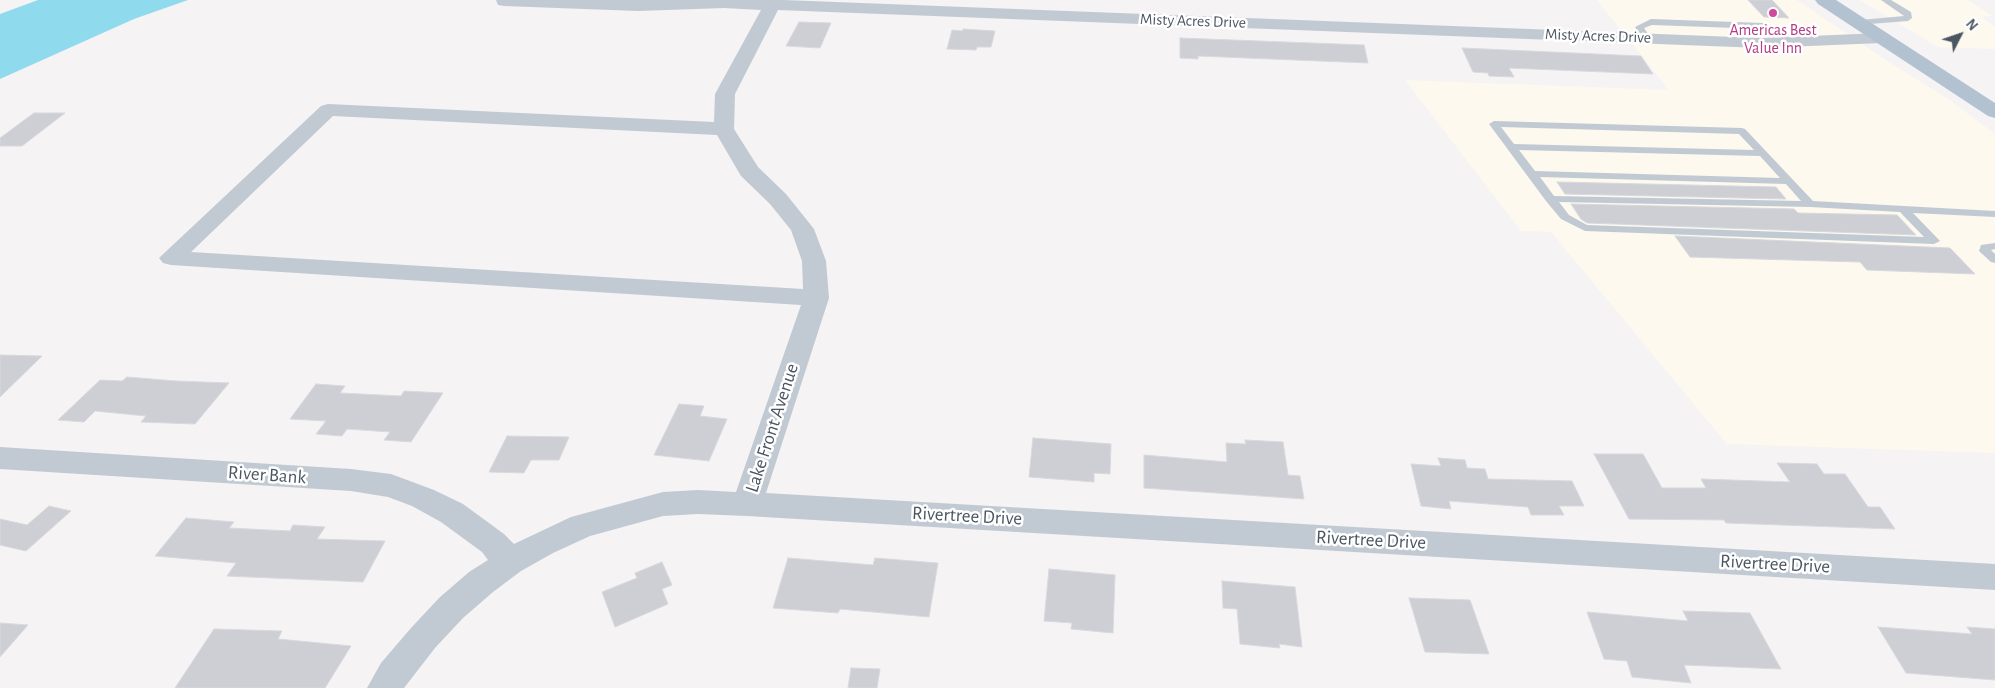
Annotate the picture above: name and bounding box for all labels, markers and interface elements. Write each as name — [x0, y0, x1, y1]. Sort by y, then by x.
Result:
marker: Americas Best Value Inn — [1767, 7, 1779, 19]
street label: Misty Acres Drive — [1140, 10, 1246, 32]
north arrow — [1935, 10, 1985, 60]
text: N — [1963, 17, 1980, 33]
place label: Americas Best Value Inn — [1729, 20, 1817, 58]
street label: Misty Acres Drive — [1545, 25, 1651, 47]
street label: Lake Front Avenue — [740, 361, 804, 495]
street label: River Bank — [227, 461, 307, 489]
street label: Rivertree Drive — [911, 502, 1023, 530]
street label: Rivertree Drive — [1315, 526, 1427, 554]
street label: Rivertree Drive — [1719, 550, 1831, 578]

